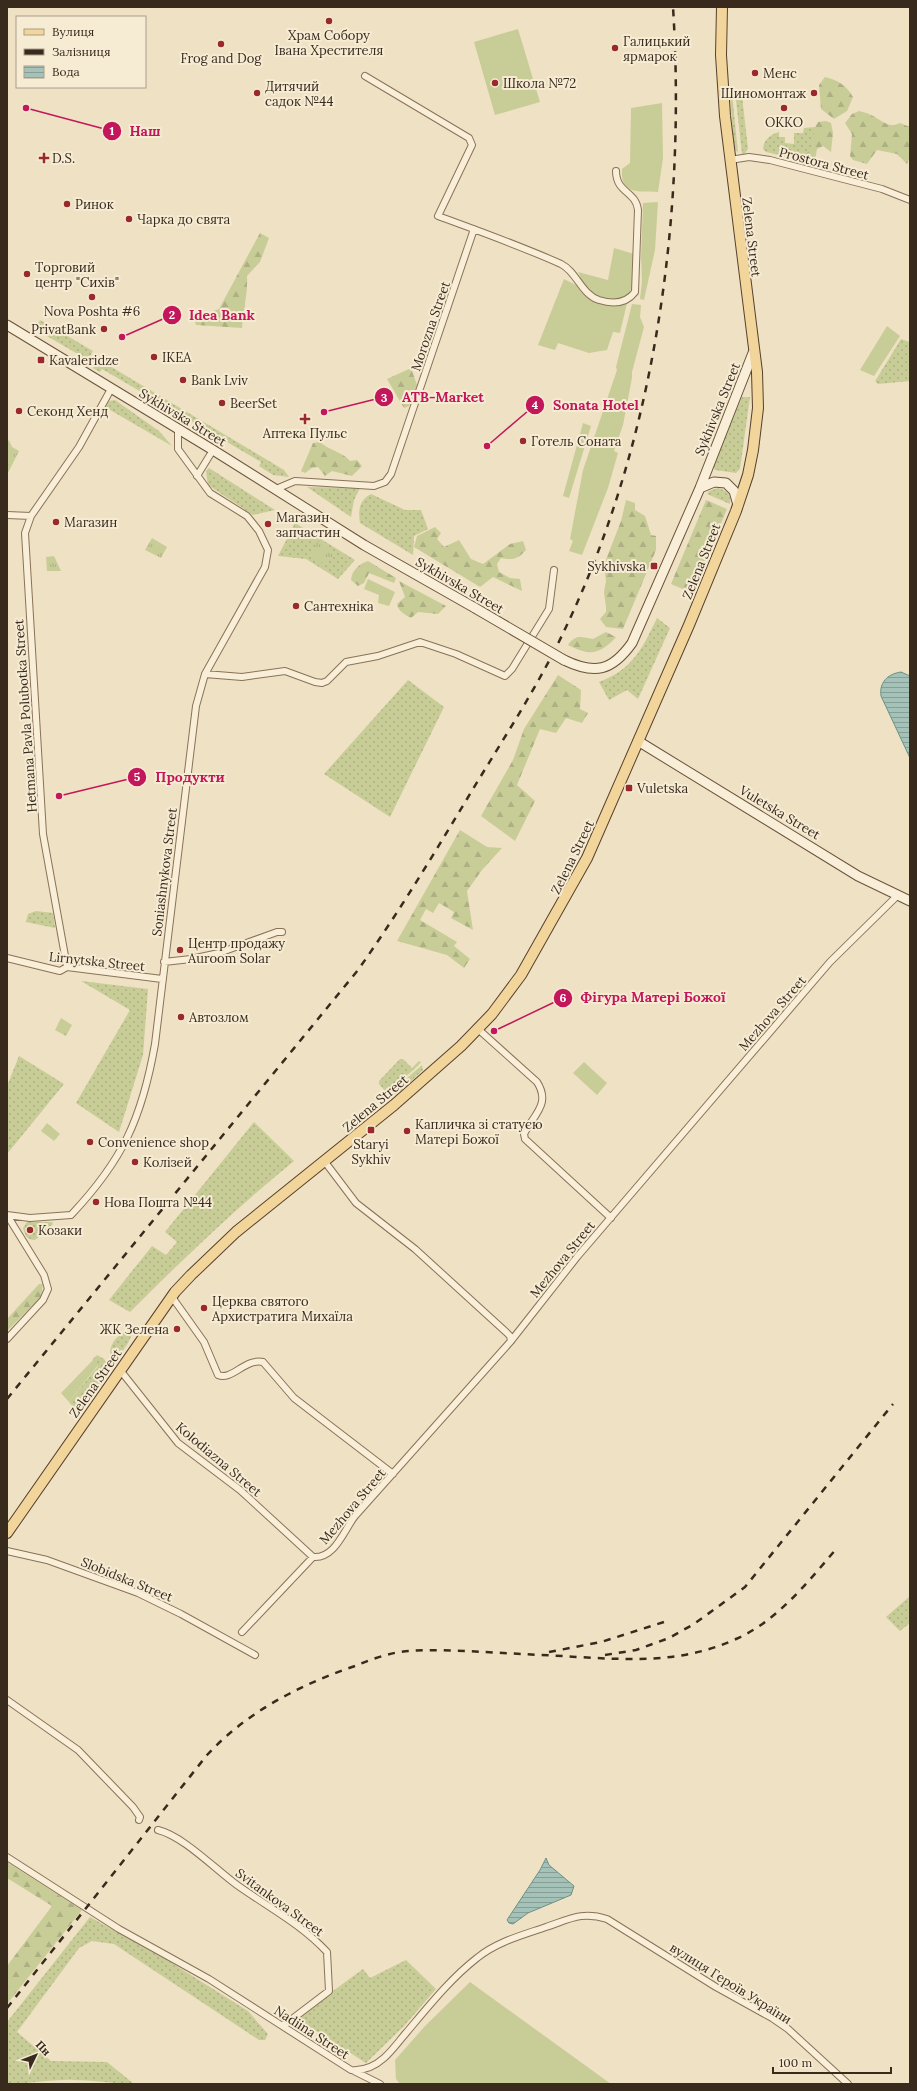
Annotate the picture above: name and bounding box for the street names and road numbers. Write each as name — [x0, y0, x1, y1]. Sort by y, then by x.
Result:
street label: Prostora Street — [777, 143, 871, 184]
street label: Zelena Street — [738, 196, 765, 278]
street label: Morozna Street — [407, 279, 454, 373]
street label: Sykhivska Street — [691, 360, 744, 458]
street label: Sykhivska Street — [136, 385, 230, 450]
street label: Zelena Street — [679, 521, 724, 602]
street label: Sykhivska Street — [413, 553, 507, 618]
street label: Hetmana Pavla Polubotka Street — [10, 619, 41, 813]
street label: Vuletska Street — [735, 781, 823, 843]
street label: Soniashnykova Street — [148, 807, 181, 937]
street label: Zelena Street — [547, 817, 598, 897]
street label: Lirnytska Street — [48, 948, 146, 975]
street label: Mezhova Street — [735, 972, 810, 1054]
street label: Zelena Street — [339, 1071, 412, 1136]
street label: Mezhova Street — [526, 1217, 599, 1301]
street label: Zelena Street — [65, 1345, 125, 1421]
street label: Kolodiazna Street — [172, 1418, 265, 1500]
street label: Mezhova Street — [316, 1465, 389, 1548]
street label: Slobidska Street — [78, 1553, 175, 1606]
street label: Svitankova Street — [232, 1865, 327, 1940]
street label: вулиця Героїв України — [667, 1939, 795, 2028]
street label: Nadiina Street — [271, 2002, 353, 2063]

